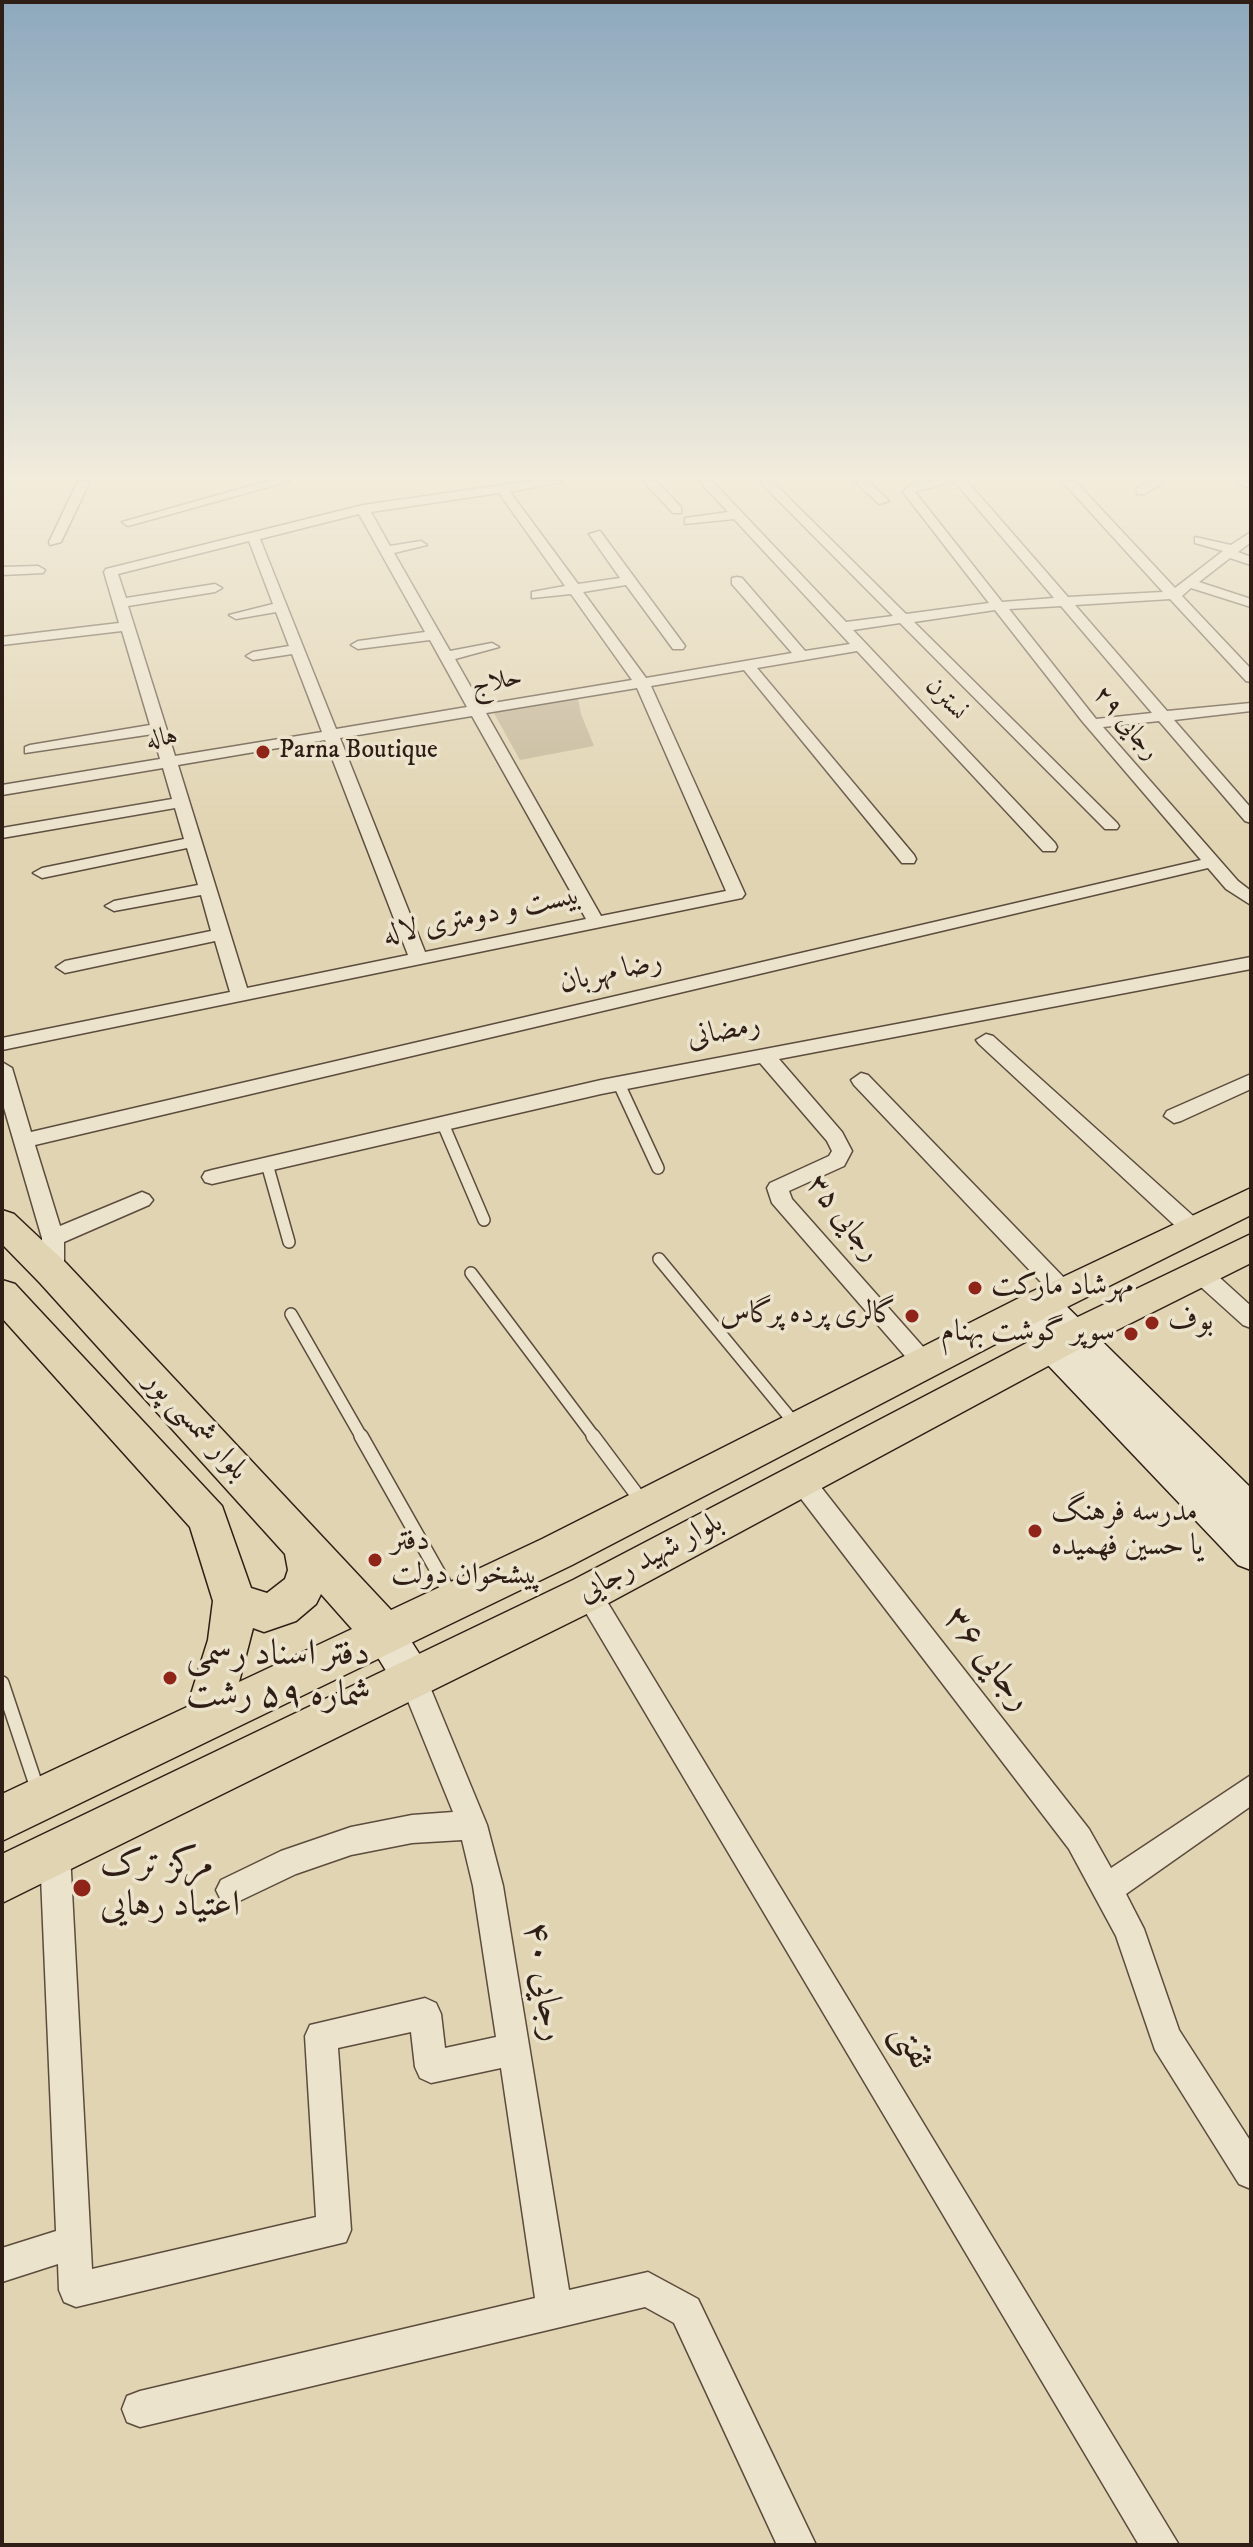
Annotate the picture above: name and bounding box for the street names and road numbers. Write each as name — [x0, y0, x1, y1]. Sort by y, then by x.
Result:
street label: حلاج — [469, 663, 525, 703]
street label: نسترن — [917, 672, 973, 728]
street label: رجایی ۲۹ — [1085, 681, 1165, 767]
street label: هاله — [144, 722, 180, 758]
street label: بیست و دومتری لاله — [380, 878, 584, 956]
street label: رضا مهربان — [556, 945, 666, 1003]
street label: رمضانی — [684, 1008, 764, 1058]
street label: رجایی ۳۵ — [797, 1168, 887, 1270]
street label: بلوار شمسی پور — [135, 1365, 255, 1489]
street label: بلوار شهید رجایی — [572, 1506, 730, 1612]
street label: رجایی ۳۶ — [932, 1599, 1040, 1721]
street label: رجایی ۴۰ — [511, 1919, 573, 2045]
street label: ثقتی — [879, 2016, 941, 2078]

